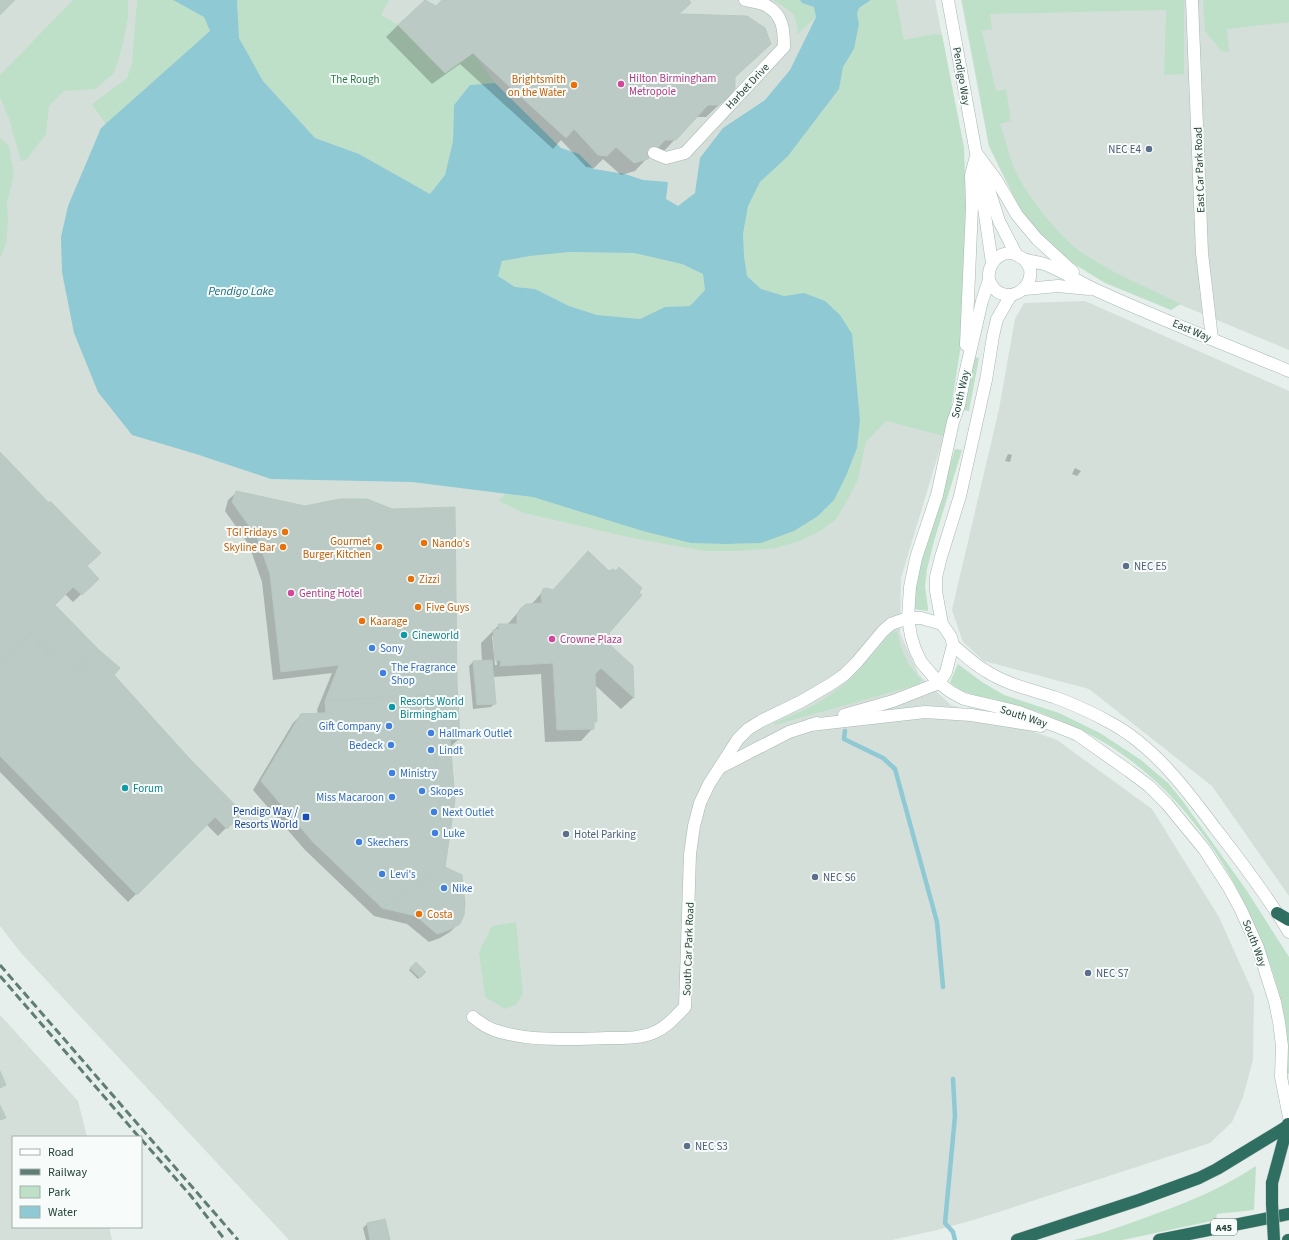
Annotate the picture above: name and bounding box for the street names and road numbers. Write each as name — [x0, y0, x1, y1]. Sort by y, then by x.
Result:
street label: Pendigo Way — [949, 46, 974, 106]
street label: Harbet Drive — [722, 60, 773, 113]
street label: East Car Park Road — [1191, 127, 1208, 213]
street label: East Way — [1170, 316, 1214, 345]
street label: South Way — [948, 369, 973, 420]
street label: South Way — [998, 702, 1049, 731]
street label: South Car Park Road — [679, 902, 698, 996]
street label: South Way — [1239, 918, 1270, 969]
road number: A45 — [1211, 1219, 1237, 1235]

